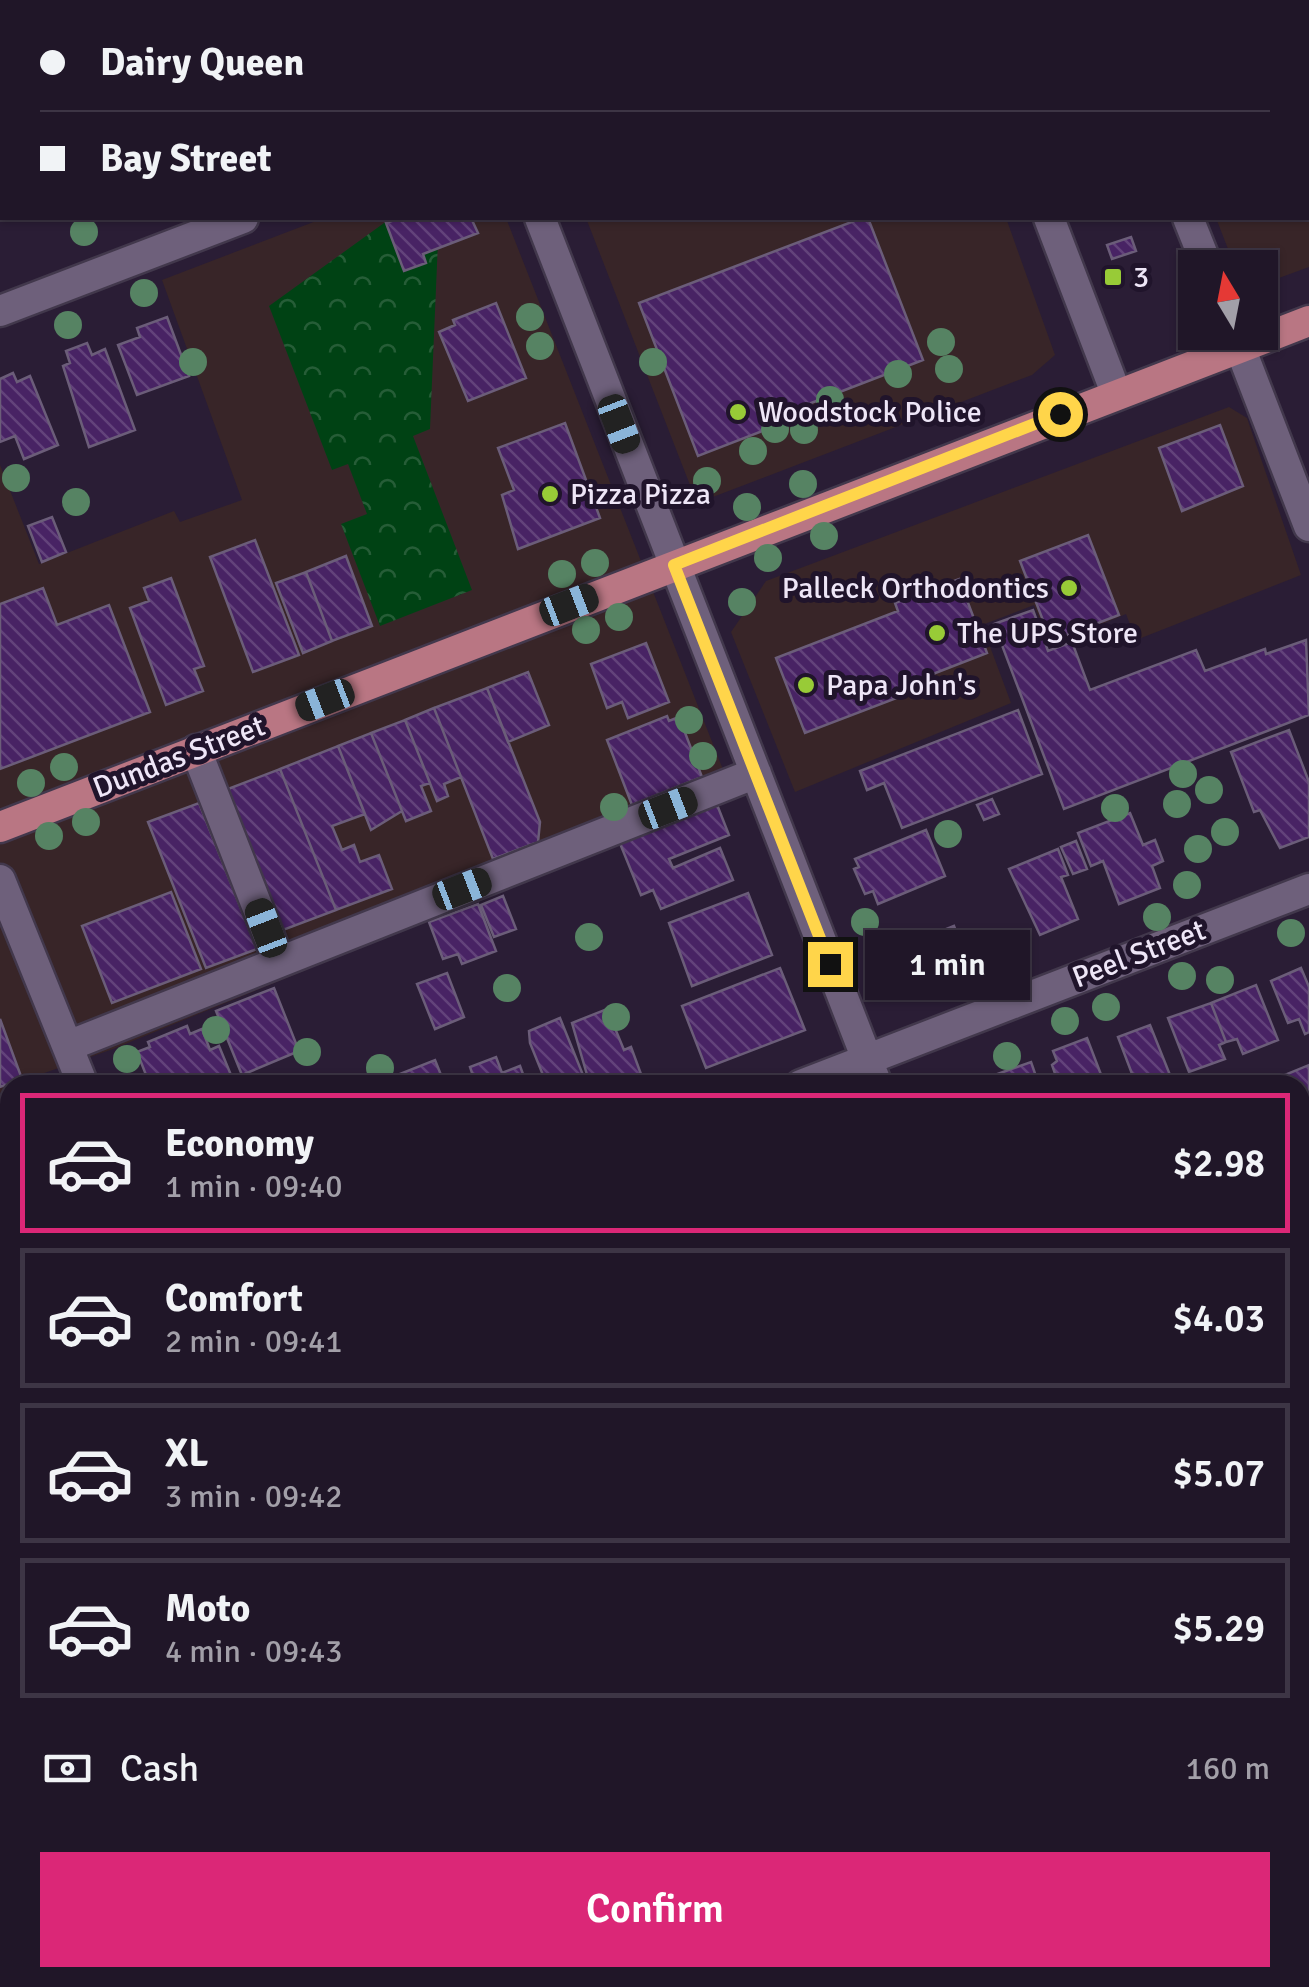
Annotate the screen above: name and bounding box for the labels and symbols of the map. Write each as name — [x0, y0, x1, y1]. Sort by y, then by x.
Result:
north arrow — [1178, 250, 1278, 350]
place label: 3 — [1133, 259, 1149, 296]
marker: 3 — [1102, 266, 1124, 288]
car — [594, 391, 644, 457]
route start — [1038, 392, 1083, 437]
place label: Woodstock Police — [758, 394, 982, 431]
marker: Woodstock Police — [727, 401, 749, 423]
place label: Pizza Pizza — [570, 476, 711, 513]
marker: Pizza Pizza — [539, 483, 561, 505]
place label: Palleck Orthodontics — [782, 570, 1049, 607]
marker: Palleck Orthodontics — [1058, 577, 1080, 599]
car — [536, 580, 602, 630]
place label: The UPS Store — [957, 615, 1138, 652]
marker: The UPS Store — [926, 622, 948, 644]
place label: Papa John's — [826, 667, 976, 704]
marker: Papa John's — [795, 674, 817, 696]
car — [292, 675, 358, 725]
street label: Dundas Street — [88, 707, 270, 807]
car — [635, 783, 701, 833]
car — [429, 864, 495, 914]
car — [241, 895, 291, 961]
street label: Peel Street — [1067, 912, 1211, 996]
callout: 1 min — [865, 929, 1030, 999]
route end — [808, 942, 853, 987]

